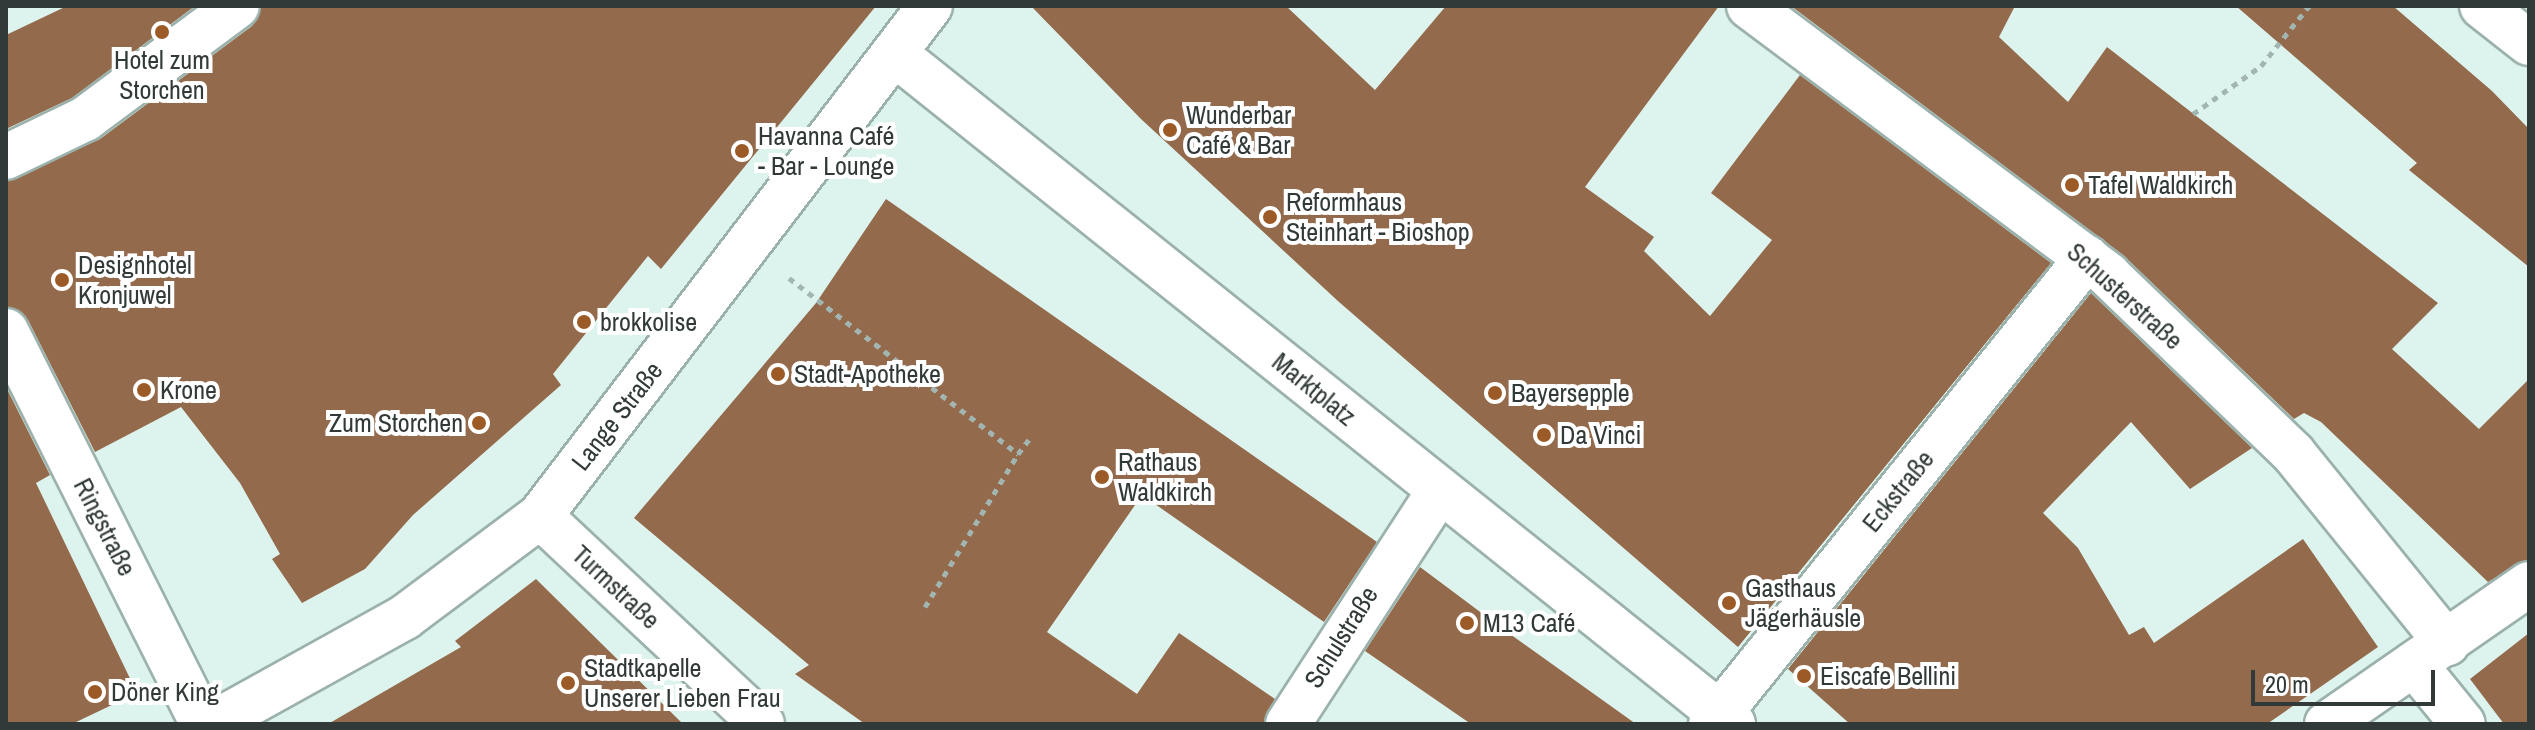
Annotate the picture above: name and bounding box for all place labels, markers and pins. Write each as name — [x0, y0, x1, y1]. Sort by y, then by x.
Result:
marker: Hotel zum Storchen — [153, 23, 171, 41]
place label: Hotel zum Storchen — [114, 44, 210, 106]
place label: Wunderbar Café & Bar — [1186, 99, 1291, 160]
place label: Havanna Café - Bar - Lounge — [758, 120, 894, 182]
marker: Wunderbar Café & Bar — [1161, 121, 1179, 139]
marker: Havanna Café - Bar - Lounge — [733, 142, 751, 160]
place label: Tafel Waldkirch — [2088, 169, 2233, 201]
marker: Tafel Waldkirch — [2063, 176, 2081, 194]
place label: Reformhaus Steinhart - Bioshop — [1286, 186, 1470, 248]
marker: Reformhaus Steinhart - Bioshop — [1261, 208, 1279, 226]
place label: Designhotel Kronjuwel — [78, 249, 192, 310]
marker: Designhotel Kronjuwel — [53, 271, 71, 289]
place label: brokkolise — [600, 306, 697, 338]
marker: brokkolise — [575, 313, 593, 331]
place label: Stadt-Apotheke — [794, 358, 941, 390]
marker: Stadt-Apotheke — [769, 365, 787, 383]
place label: Krone — [160, 374, 217, 406]
place label: Bayersepple — [1511, 377, 1630, 409]
marker: Krone — [135, 381, 153, 399]
marker: Bayersepple — [1486, 384, 1504, 402]
place label: Zum Storchen — [329, 407, 463, 439]
marker: Zum Storchen — [470, 414, 488, 432]
place label: Da Vinci — [1560, 419, 1641, 451]
marker: Da Vinci — [1535, 426, 1553, 444]
place label: Rathaus Waldkirch — [1118, 446, 1212, 508]
marker: Rathaus Waldkirch — [1093, 468, 1111, 486]
place label: Gasthaus Jägerhäusle — [1745, 572, 1861, 634]
marker: Gasthaus Jägerhäusle — [1720, 594, 1738, 612]
place label: M13 Café — [1483, 607, 1575, 639]
marker: M13 Café — [1458, 614, 1476, 632]
place label: Stadtkapelle Unserer Lieben Frau — [584, 652, 781, 714]
place label: Eiscafe Bellini — [1820, 660, 1956, 692]
marker: Eiscafe Bellini — [1795, 667, 1813, 685]
marker: Stadtkapelle Unserer Lieben Frau — [559, 674, 577, 692]
place label: Döner King — [111, 676, 219, 708]
marker: Döner King — [86, 683, 104, 701]

